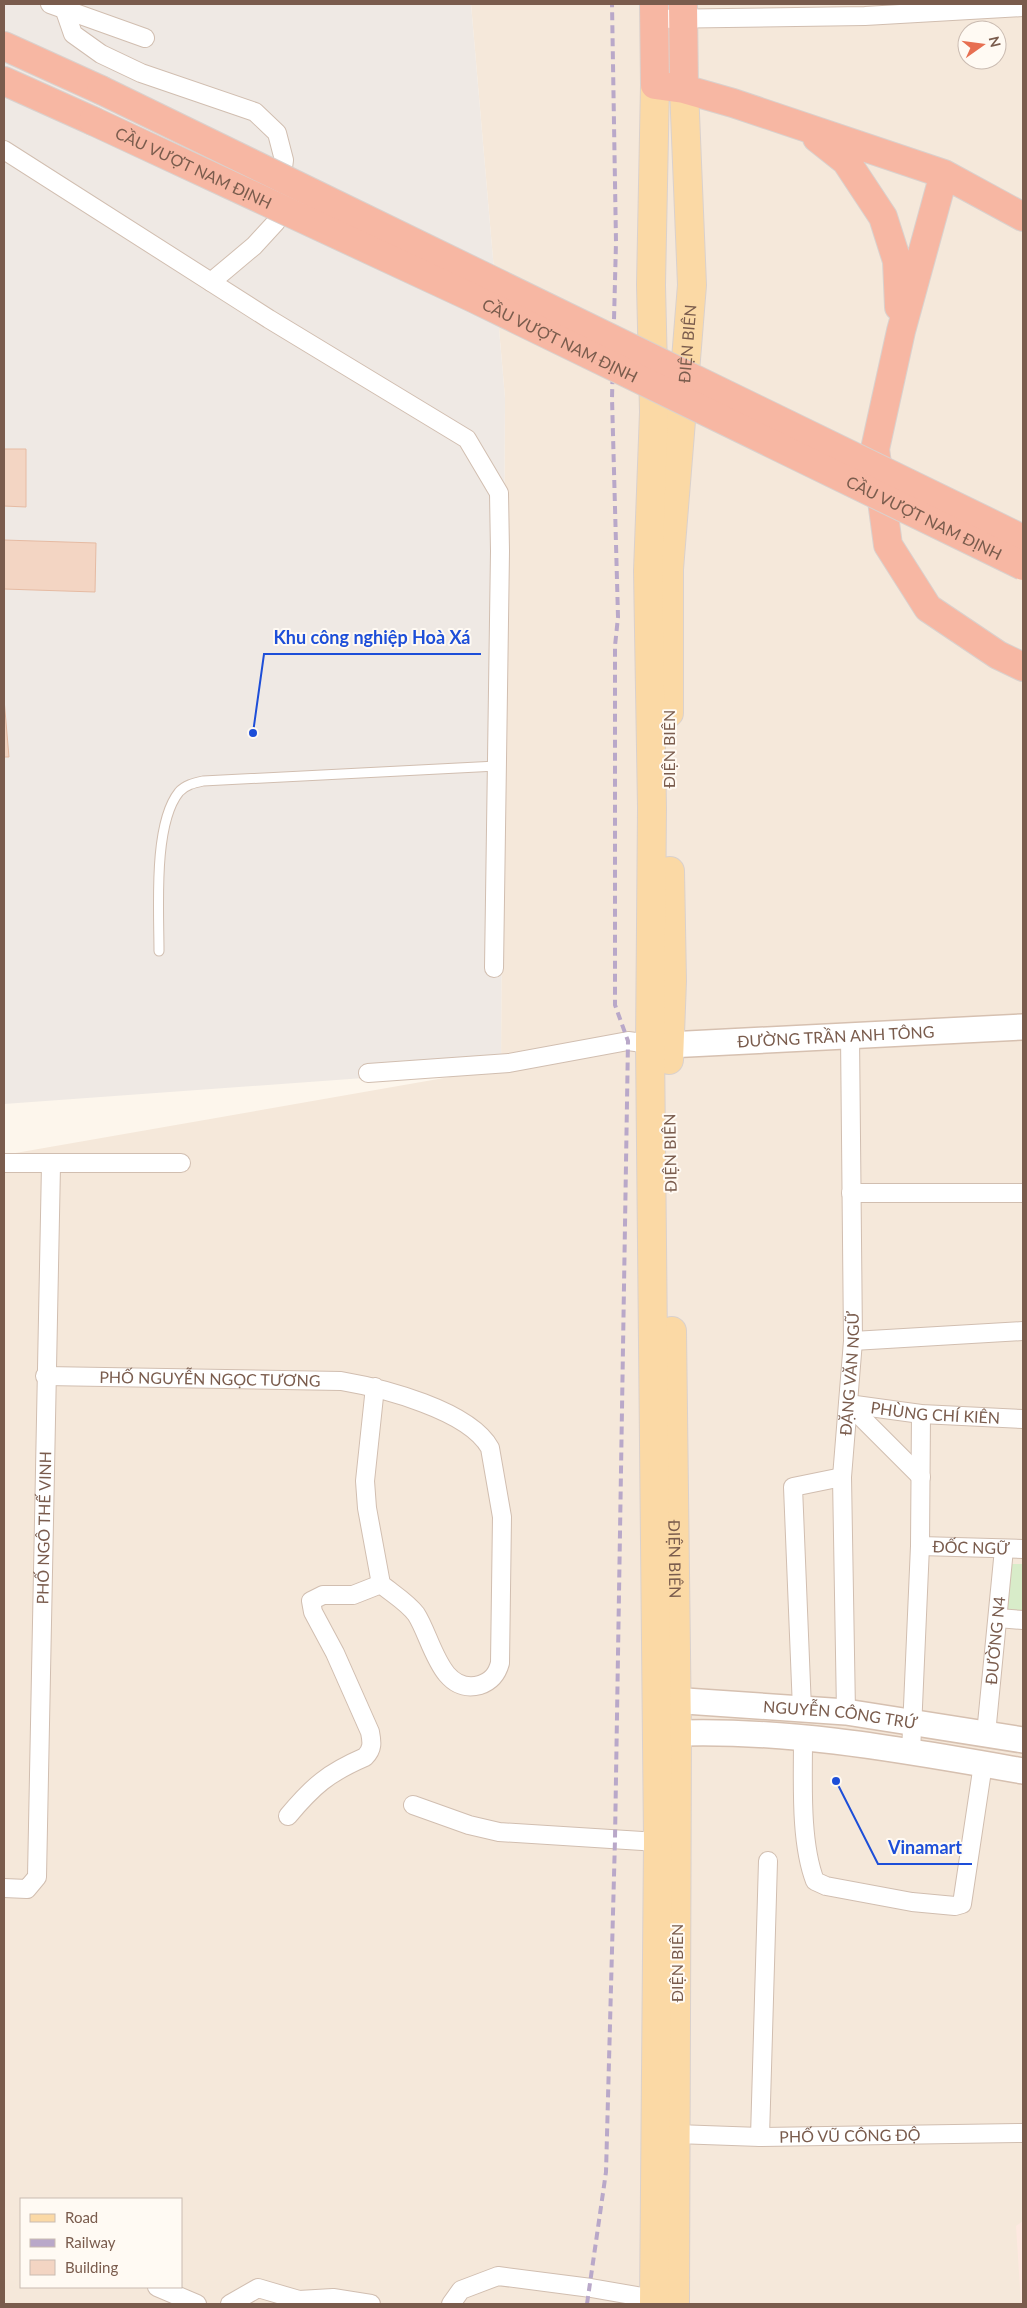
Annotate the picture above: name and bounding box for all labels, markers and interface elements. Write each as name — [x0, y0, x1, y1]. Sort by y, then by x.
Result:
north arrow — [957, 20, 1007, 70]
text: N — [986, 34, 1005, 49]
street label: CẦU VƯỢT NAM ĐỊNH — [112, 123, 275, 212]
street label: CẦU VƯỢT NAM ĐỊNH — [479, 294, 641, 386]
street label: ĐIỆN BIÊN — [674, 304, 699, 384]
street label: CẦU VƯỢT NAM ĐỊNH — [843, 471, 1005, 563]
callout: Khu công nghiệp Hoà Xá — [264, 621, 481, 654]
text: Khu công nghiệp Hoà Xá — [274, 626, 471, 648]
street label: ĐIỆN BIÊN — [659, 710, 678, 788]
street label: ĐƯỜNG TRẦN ANH TÔNG — [737, 1022, 935, 1050]
street label: ĐIỆN BIÊN — [659, 1114, 680, 1192]
street label: ĐẶNG VĂN NGỮ — [835, 1310, 862, 1436]
street label: PHỐ NGUYỄN NGỌC TƯƠNG — [99, 1367, 321, 1390]
street label: PHÙNG CHÍ KIÊN — [870, 1397, 1001, 1427]
street label: PHỐ NGÔ THẾ VINH — [32, 1451, 54, 1605]
street label: ĐIỆN BIÊN — [665, 1520, 685, 1598]
street label: ĐỐC NGỮ — [932, 1536, 1010, 1558]
street label: ĐƯỜNG N4 — [981, 1595, 1008, 1685]
street label: NGUYỄN CÔNG TRỨ — [763, 1696, 919, 1732]
callout: Vinamart — [878, 1831, 972, 1864]
text: Vinamart — [887, 1836, 962, 1858]
street label: ĐIỆN BIÊN — [667, 1924, 686, 2002]
street label: PHỐ VŨ CÔNG ĐỘ — [779, 2125, 921, 2146]
legend — [20, 2198, 182, 2288]
text: Road — [65, 2208, 98, 2226]
text: Railway — [65, 2233, 116, 2251]
text: Building — [65, 2258, 118, 2276]

